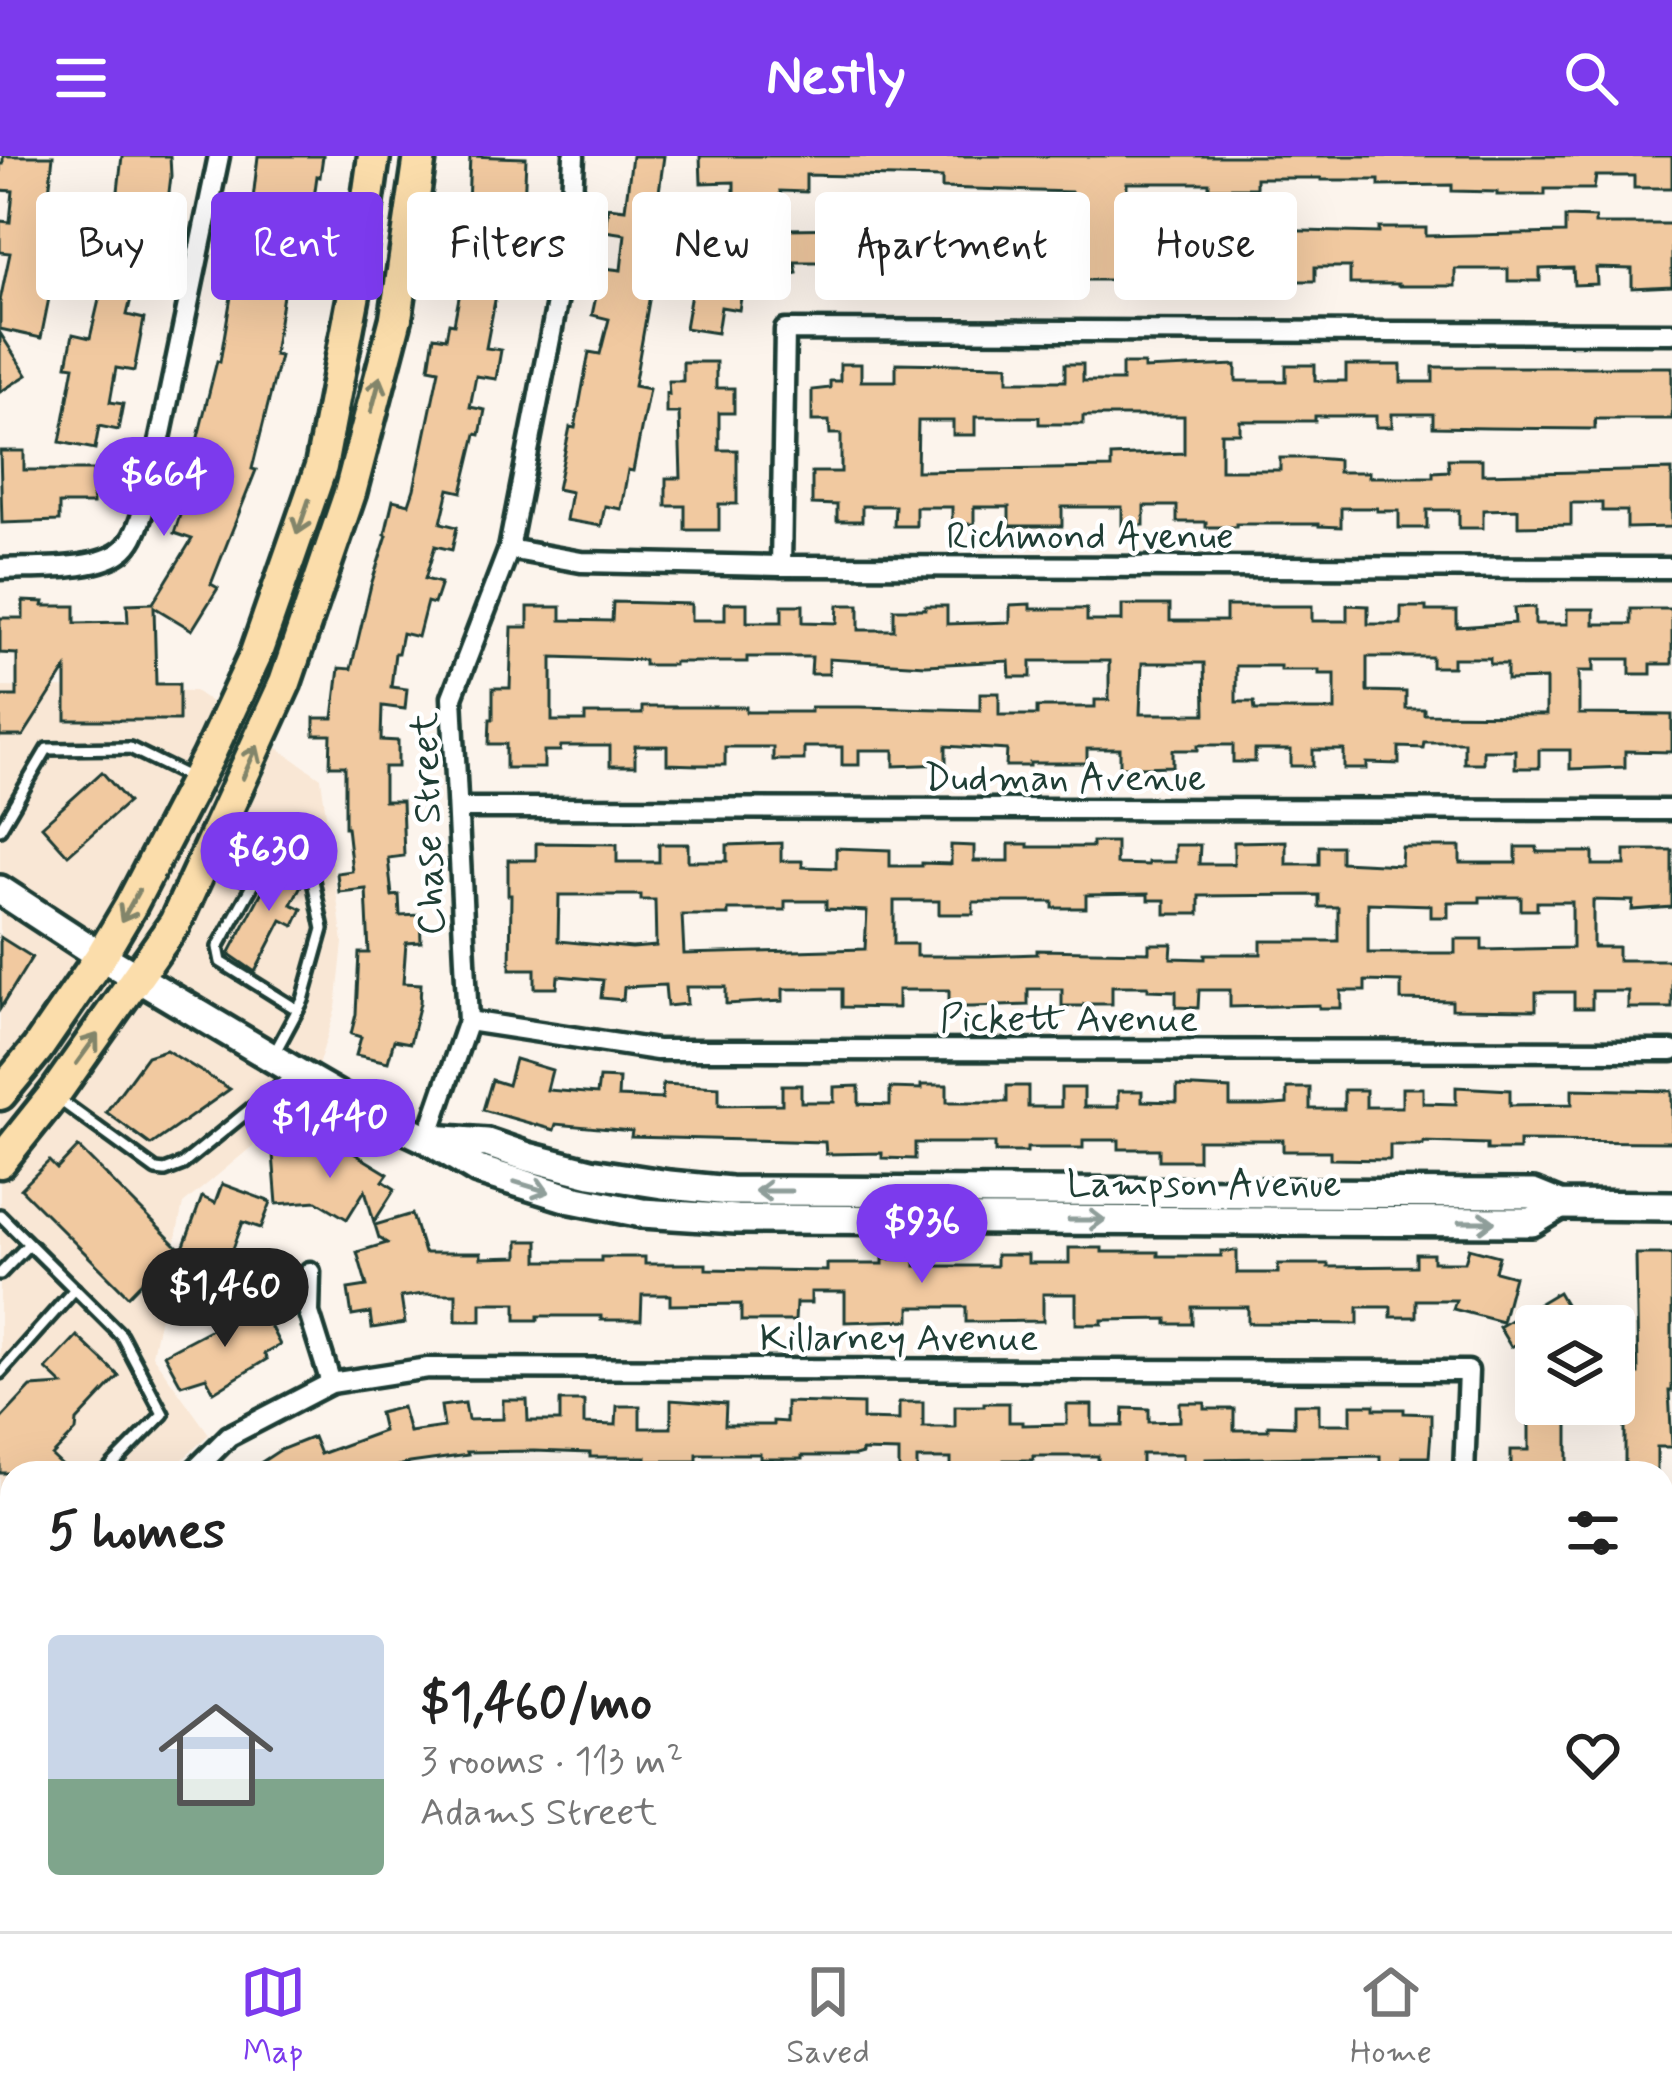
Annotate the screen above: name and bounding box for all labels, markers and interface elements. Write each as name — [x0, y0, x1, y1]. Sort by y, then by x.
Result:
text: Nestly — [766, 43, 906, 114]
icon: menu — [48, 45, 114, 111]
icon: search — [1558, 45, 1624, 111]
chip: Buy — [36, 192, 187, 300]
chip: Rent — [211, 192, 383, 300]
chip: Filters — [407, 192, 608, 300]
chip: New — [632, 192, 791, 300]
chip: Apartment — [815, 192, 1090, 300]
chip: House — [1114, 192, 1297, 300]
one-way arrow — [367, 376, 389, 414]
pin: $664 — [93, 437, 235, 539]
text: $664 — [120, 450, 208, 501]
one-way arrow — [291, 498, 312, 535]
street label: Richmond Avenue — [946, 512, 1234, 563]
street label: Chase Street — [400, 711, 459, 936]
one-way arrow — [240, 745, 262, 781]
street label: Dudman Avenue — [924, 754, 1206, 805]
pin: $630 — [198, 812, 340, 914]
text: $630 — [228, 825, 310, 876]
one-way arrow — [118, 887, 141, 922]
street label: Pickett Avenue — [940, 995, 1198, 1046]
one-way arrow — [74, 1033, 99, 1066]
pin: $1,440 — [232, 1079, 428, 1181]
text: $1,440 — [271, 1092, 389, 1143]
street label: Lampson Avenue — [1067, 1160, 1341, 1211]
one-way arrow — [512, 1177, 550, 1199]
one-way arrow — [754, 1180, 793, 1202]
pin: $936 — [851, 1184, 993, 1286]
text: $936 — [884, 1197, 961, 1248]
one-way arrow — [1067, 1209, 1106, 1231]
one-way arrow — [1457, 1211, 1496, 1233]
pin: $1,460 — [127, 1248, 323, 1350]
text: $1,460 — [169, 1261, 281, 1312]
map controls — [1515, 1305, 1635, 1425]
button: layers — [1515, 1305, 1635, 1425]
street label: Killarney Avenue — [759, 1314, 1039, 1365]
text: 5 homes — [48, 1500, 226, 1566]
icon: filters — [1560, 1500, 1626, 1566]
text: $1,460/mo — [420, 1671, 652, 1737]
icon: home — [144, 1683, 288, 1827]
icon: heart — [1560, 1722, 1626, 1788]
text: 3 rooms · 113 m² — [420, 1737, 683, 1788]
text: Adams Street — [420, 1788, 657, 1839]
tab: Map — [240, 1959, 306, 2075]
tab: Saved — [786, 1959, 870, 2075]
tab: Home — [1350, 1959, 1432, 2075]

